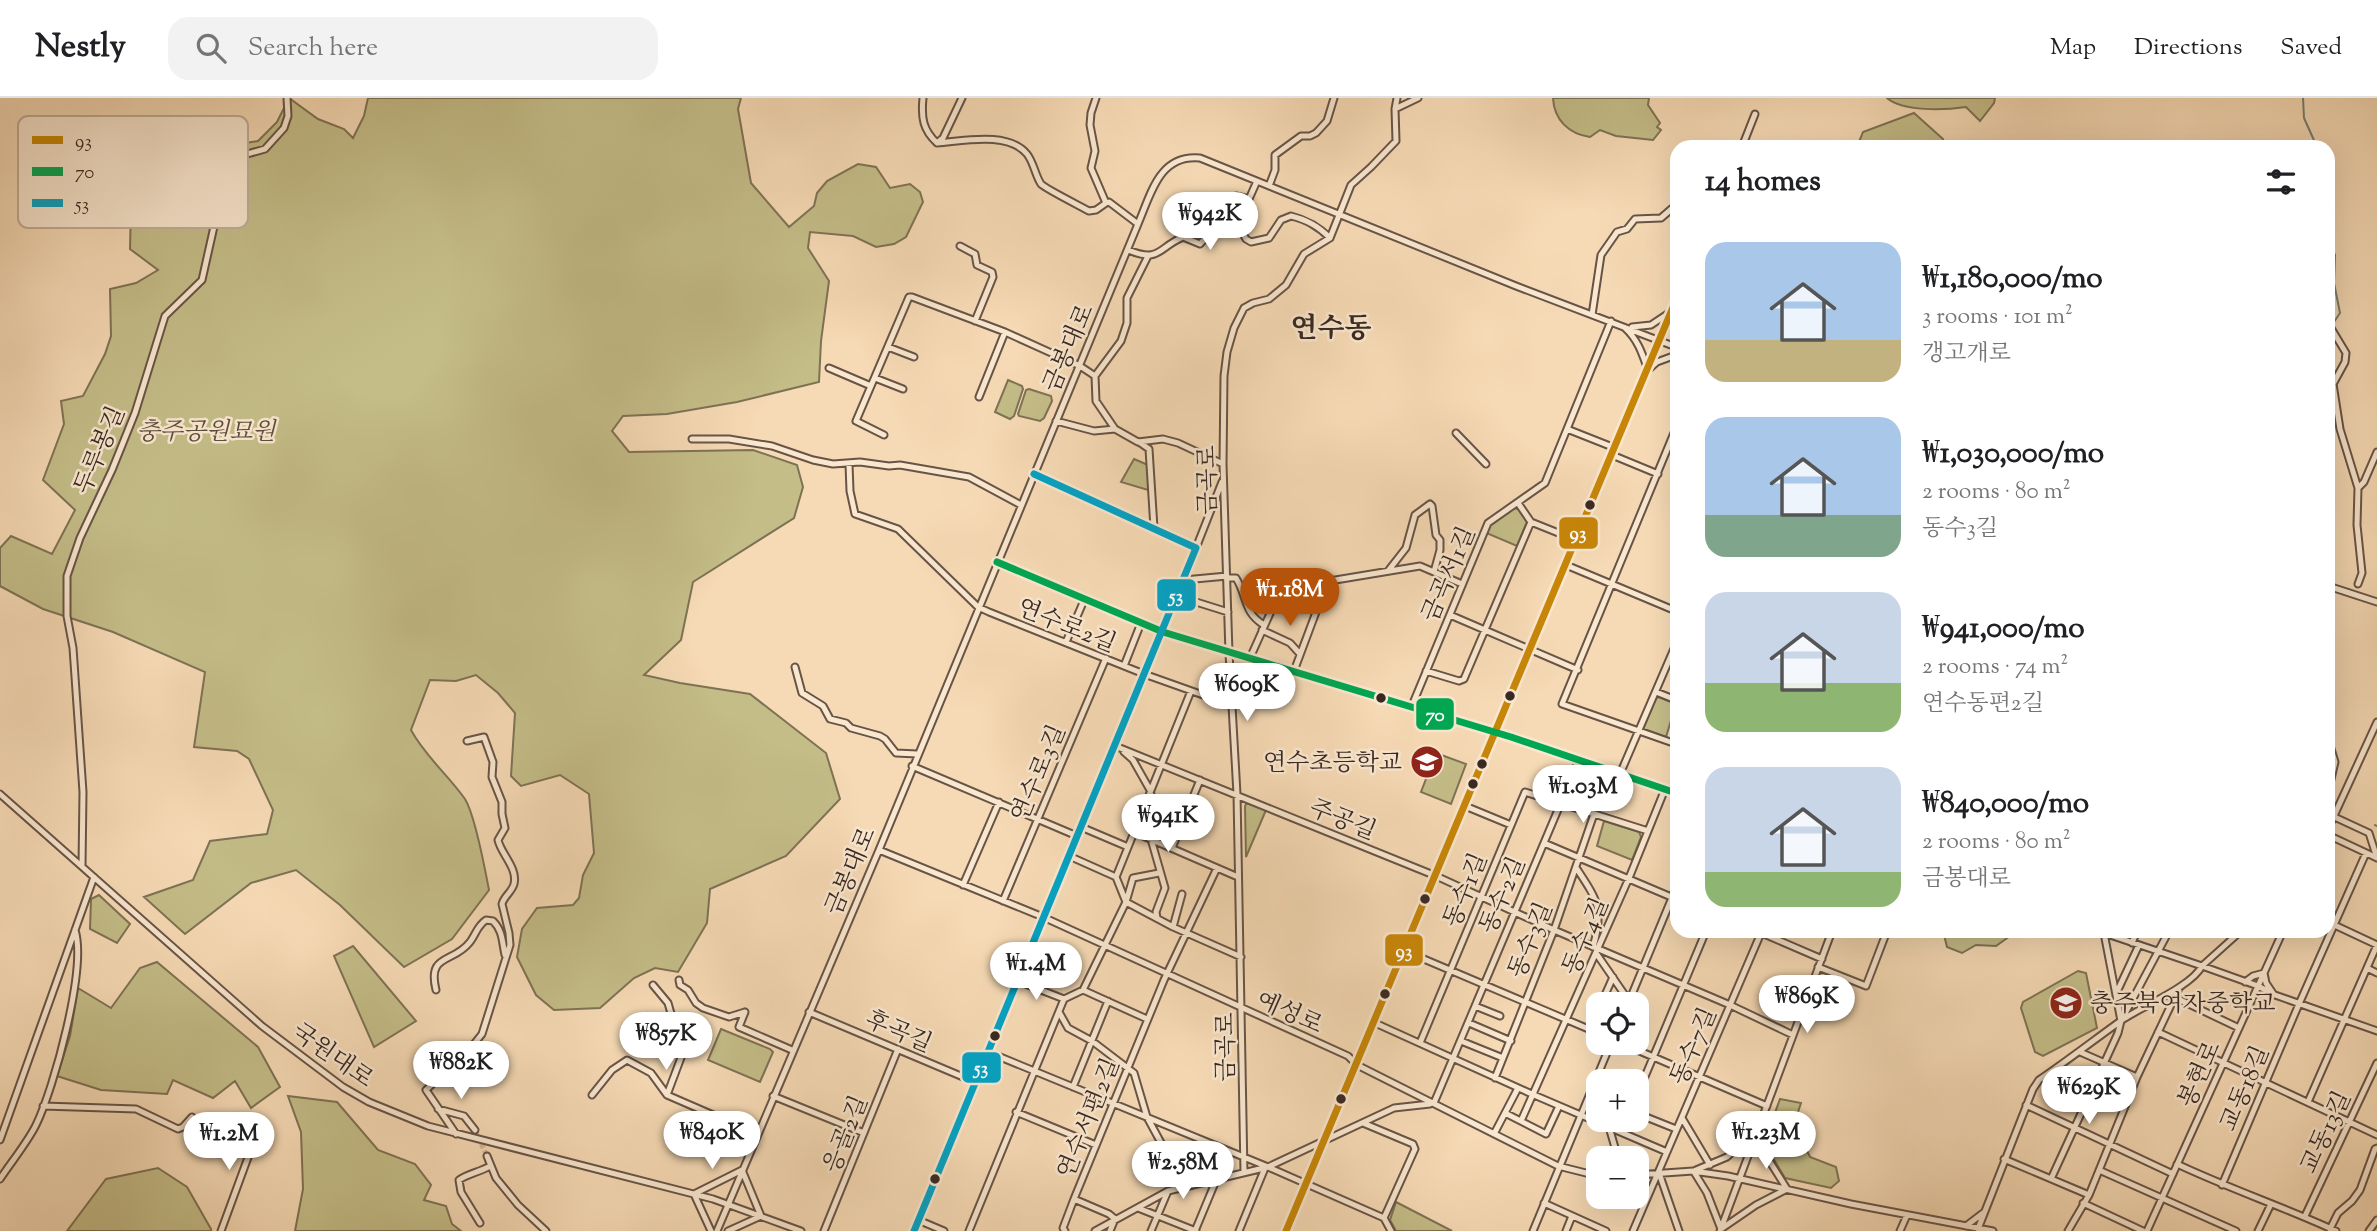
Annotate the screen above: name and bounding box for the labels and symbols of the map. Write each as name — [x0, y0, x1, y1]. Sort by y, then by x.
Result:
legend — [18, 116, 248, 228]
text: 93 — [75, 129, 92, 156]
text: 70 — [75, 160, 94, 187]
text: 53 — [74, 192, 89, 219]
pin: ₩942K — [1161, 192, 1259, 252]
street label: 금봉대로 — [1036, 299, 1104, 398]
district label: 연수동 — [1290, 310, 1372, 350]
street label: 두루봉길 — [67, 401, 135, 500]
park label: 충주공원묘원 — [136, 416, 277, 450]
street label: 금곡로 — [1191, 445, 1227, 515]
unlabelled marker — [1583, 498, 1597, 512]
line badge: 93 — [1558, 516, 1599, 550]
text: 93 — [1570, 521, 1587, 548]
street label: 금곡서1길 — [1414, 522, 1485, 628]
pin: ₩1.18M — [1233, 568, 1347, 628]
line badge: 53 — [1156, 578, 1197, 612]
text: 53 — [1167, 584, 1183, 611]
street label: 연수로2길 — [1012, 592, 1121, 662]
pin: ₩609K — [1198, 664, 1296, 723]
unlabelled marker — [1503, 689, 1517, 703]
unlabelled marker — [1374, 691, 1388, 705]
line badge: 70 — [1415, 697, 1455, 731]
text: 70 — [1425, 703, 1445, 730]
street label: 연수로3길 — [1004, 720, 1076, 828]
school or university icon: 연수초등학교 — [1408, 743, 1446, 781]
place label: 연수초등학교 — [1263, 747, 1402, 781]
unlabelled marker — [1475, 757, 1489, 771]
pin: ₩1.03M — [1526, 766, 1640, 825]
unlabelled marker — [1466, 777, 1480, 791]
street label: 주공길 — [1304, 792, 1381, 850]
pin: ₩941K — [1119, 794, 1217, 854]
street label: 금봉대로 — [818, 822, 886, 921]
street label: 동수1길 — [1437, 848, 1497, 933]
street label: 동수2길 — [1472, 852, 1535, 940]
unlabelled marker — [1418, 892, 1432, 906]
street label: 동수4길 — [1555, 893, 1618, 981]
street label: 동수3길 — [1501, 898, 1562, 984]
line badge: 93 — [1384, 933, 1424, 967]
text: 93 — [1396, 939, 1413, 966]
pin: ₩1.4M — [987, 942, 1085, 1002]
pin: ₩869K — [1758, 976, 1856, 1035]
street label: 예성로 — [1250, 984, 1328, 1044]
school or university icon: 충주북여자중학교 — [2047, 984, 2085, 1022]
unlabelled marker — [1378, 987, 1392, 1001]
place label: 충주북여자중학교 — [2090, 988, 2275, 1022]
street label: 동수7길 — [1663, 1003, 1726, 1091]
street label: 후곡길 — [860, 1004, 937, 1062]
pin: ₩857K — [617, 1012, 715, 1072]
street label: 금곡로 — [1210, 1012, 1244, 1082]
street label: 국원대로 — [284, 1016, 380, 1097]
unlabelled marker — [988, 1029, 1002, 1043]
street label: 봉현로 — [2171, 1036, 2231, 1114]
street label: 교동18길 — [2213, 1041, 2279, 1137]
pin: ₩882K — [412, 1042, 510, 1101]
line badge: 53 — [961, 1051, 1002, 1084]
street label: 연수서편2길 — [1050, 1053, 1129, 1184]
text: 53 — [972, 1056, 988, 1083]
pin: ₩629K — [2040, 1066, 2138, 1126]
street label: 교동13길 — [2293, 1086, 2361, 1180]
street label: 응골2길 — [816, 1091, 878, 1179]
unlabelled marker — [1334, 1092, 1348, 1106]
pin: ₩1.2M — [180, 1112, 278, 1172]
pin: ₩840K — [663, 1112, 761, 1171]
pin: ₩1.23M — [1709, 1112, 1823, 1171]
pin: ₩2.58M — [1126, 1142, 1240, 1201]
unlabelled marker — [928, 1172, 942, 1186]

